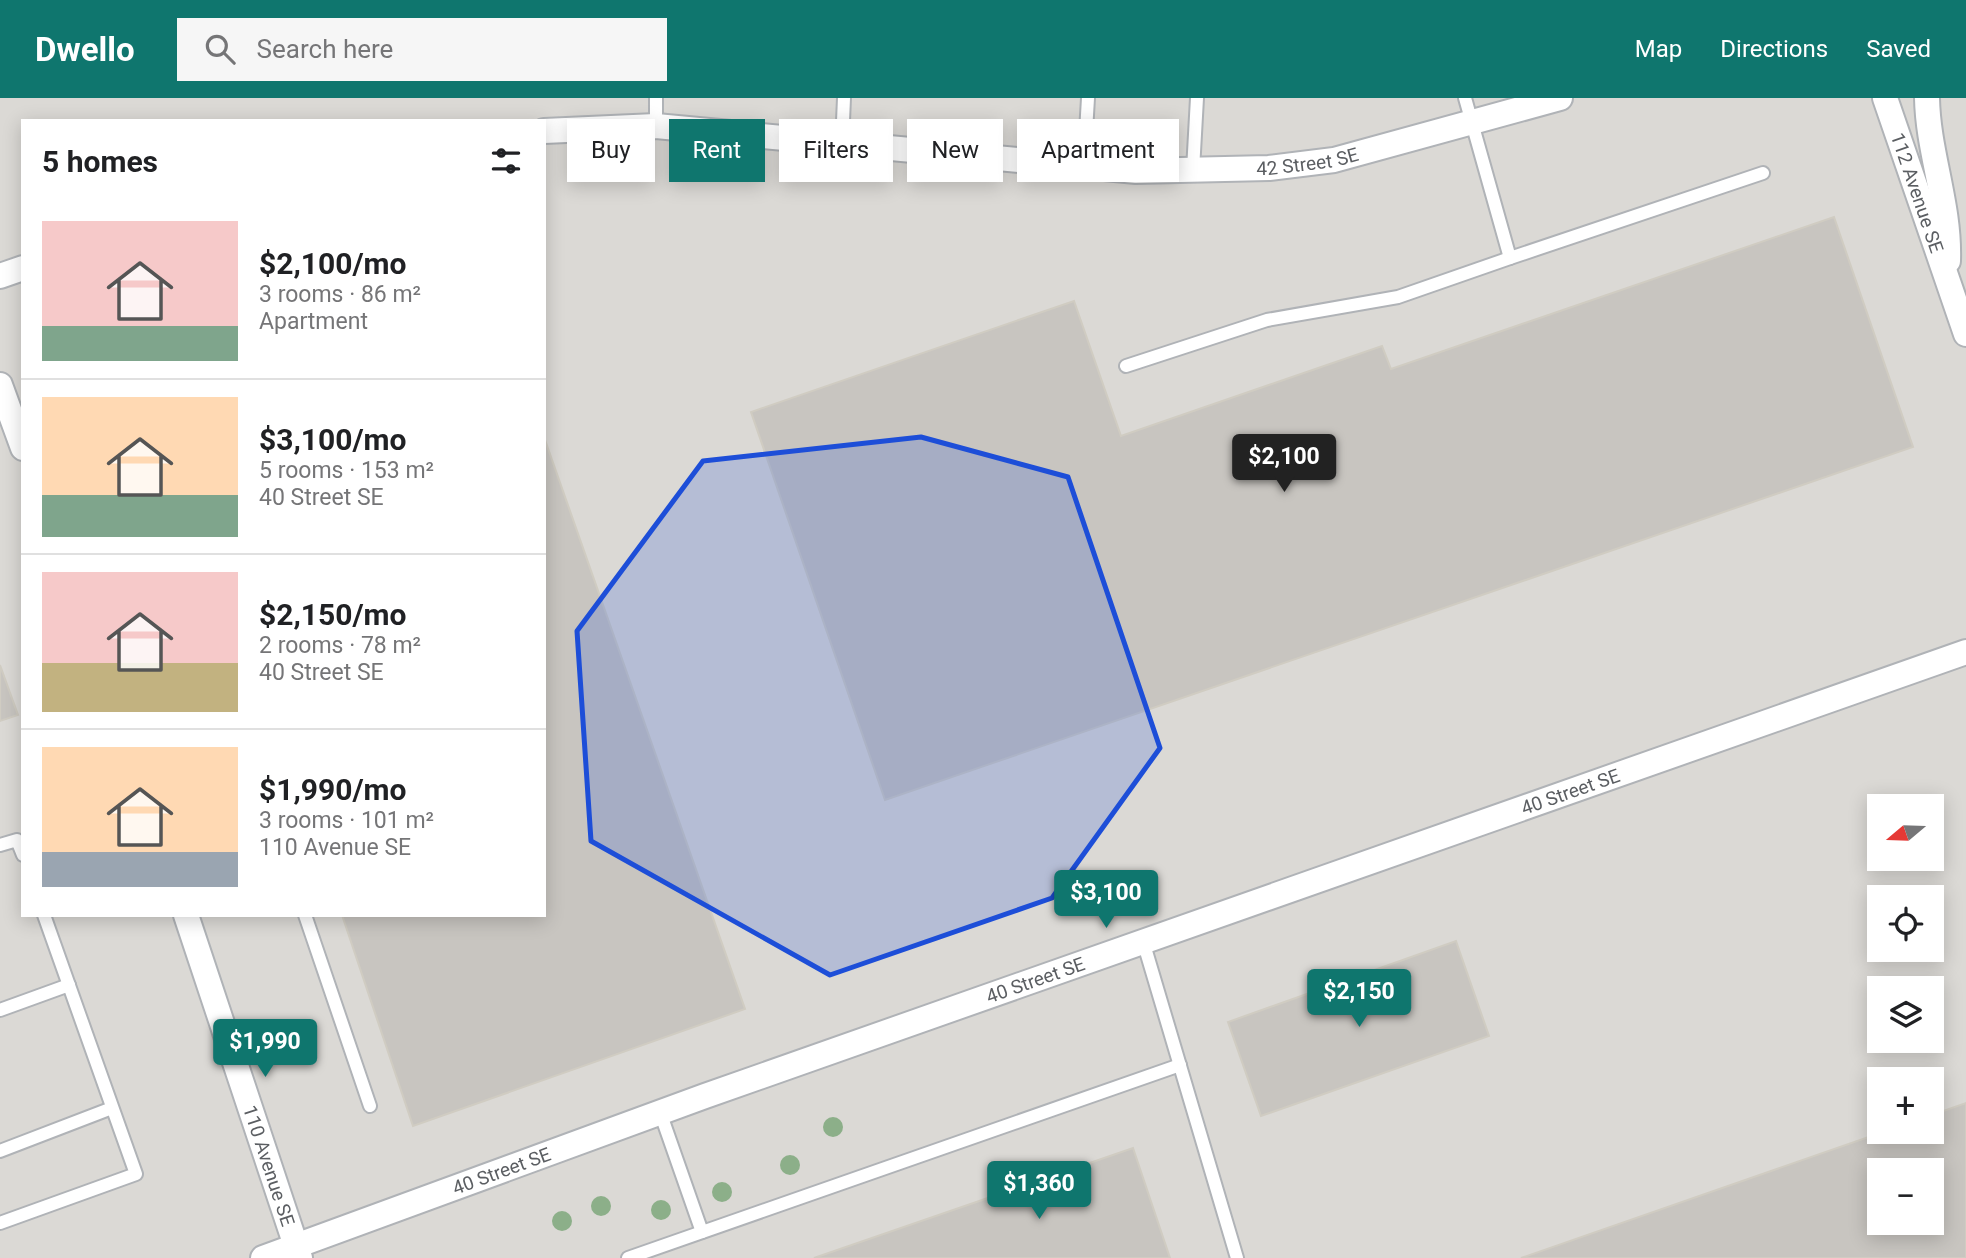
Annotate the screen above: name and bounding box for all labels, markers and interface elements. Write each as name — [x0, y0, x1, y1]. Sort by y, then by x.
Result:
search box — [177, 18, 667, 81]
text: Dwello — [35, 30, 135, 69]
icon: search — [201, 30, 239, 68]
text: Search here — [257, 34, 393, 64]
text: Map — [1635, 35, 1682, 63]
text: Directions — [1720, 35, 1828, 63]
text: Saved — [1866, 35, 1931, 63]
chip: Buy — [567, 119, 655, 182]
chip: Rent — [669, 119, 765, 182]
chip: Filters — [779, 119, 893, 182]
chip: New — [907, 119, 1003, 182]
chip: Apartment — [1017, 119, 1179, 182]
street label: 112 Avenue SE — [1886, 129, 1949, 256]
icon: filters — [487, 142, 525, 180]
street label: 42 Street SE — [1256, 142, 1361, 180]
text: 5 homes — [42, 144, 158, 179]
text: $2,100/mo — [259, 246, 407, 281]
icon: home — [98, 249, 182, 333]
text: 3 rooms · 86 m² — [259, 281, 421, 308]
text: Apartment — [259, 308, 368, 335]
text: $3,100/mo — [259, 422, 407, 457]
icon: home — [98, 425, 182, 509]
pin: $2,100 — [1227, 434, 1341, 494]
text: $2,100 — [1248, 443, 1320, 470]
text: 5 rooms · 153 m² — [259, 457, 434, 484]
text: 40 Street SE — [259, 484, 384, 511]
text: $2,150/mo — [259, 597, 407, 632]
icon: home — [98, 600, 182, 684]
text: 2 rooms · 78 m² — [259, 632, 421, 659]
text: 40 Street SE — [259, 659, 384, 686]
street label: 40 Street SE — [1518, 763, 1623, 819]
text: $1,990/mo — [259, 772, 407, 807]
icon: home — [98, 775, 182, 859]
north arrow — [1867, 794, 1944, 872]
map controls — [1867, 794, 1944, 1235]
text: 3 rooms · 101 m² — [259, 807, 434, 834]
text: 110 Avenue SE — [259, 834, 411, 861]
pin: $3,100 — [1049, 870, 1163, 930]
text: $3,100 — [1070, 879, 1142, 906]
button: locate — [1867, 885, 1944, 962]
street label: 40 Street SE — [983, 952, 1088, 1008]
pin: $2,150 — [1302, 970, 1416, 1029]
button: layers — [1867, 976, 1944, 1053]
text: $2,150 — [1323, 978, 1395, 1005]
pin: $1,990 — [208, 1020, 322, 1079]
text: $1,990 — [229, 1028, 301, 1055]
button: + — [1867, 1067, 1944, 1144]
street label: 110 Avenue SE — [239, 1102, 300, 1229]
street label: 40 Street SE — [449, 1142, 554, 1199]
button: − — [1867, 1158, 1944, 1235]
pin: $1,360 — [982, 1162, 1096, 1221]
text: $1,360 — [1003, 1170, 1075, 1197]

